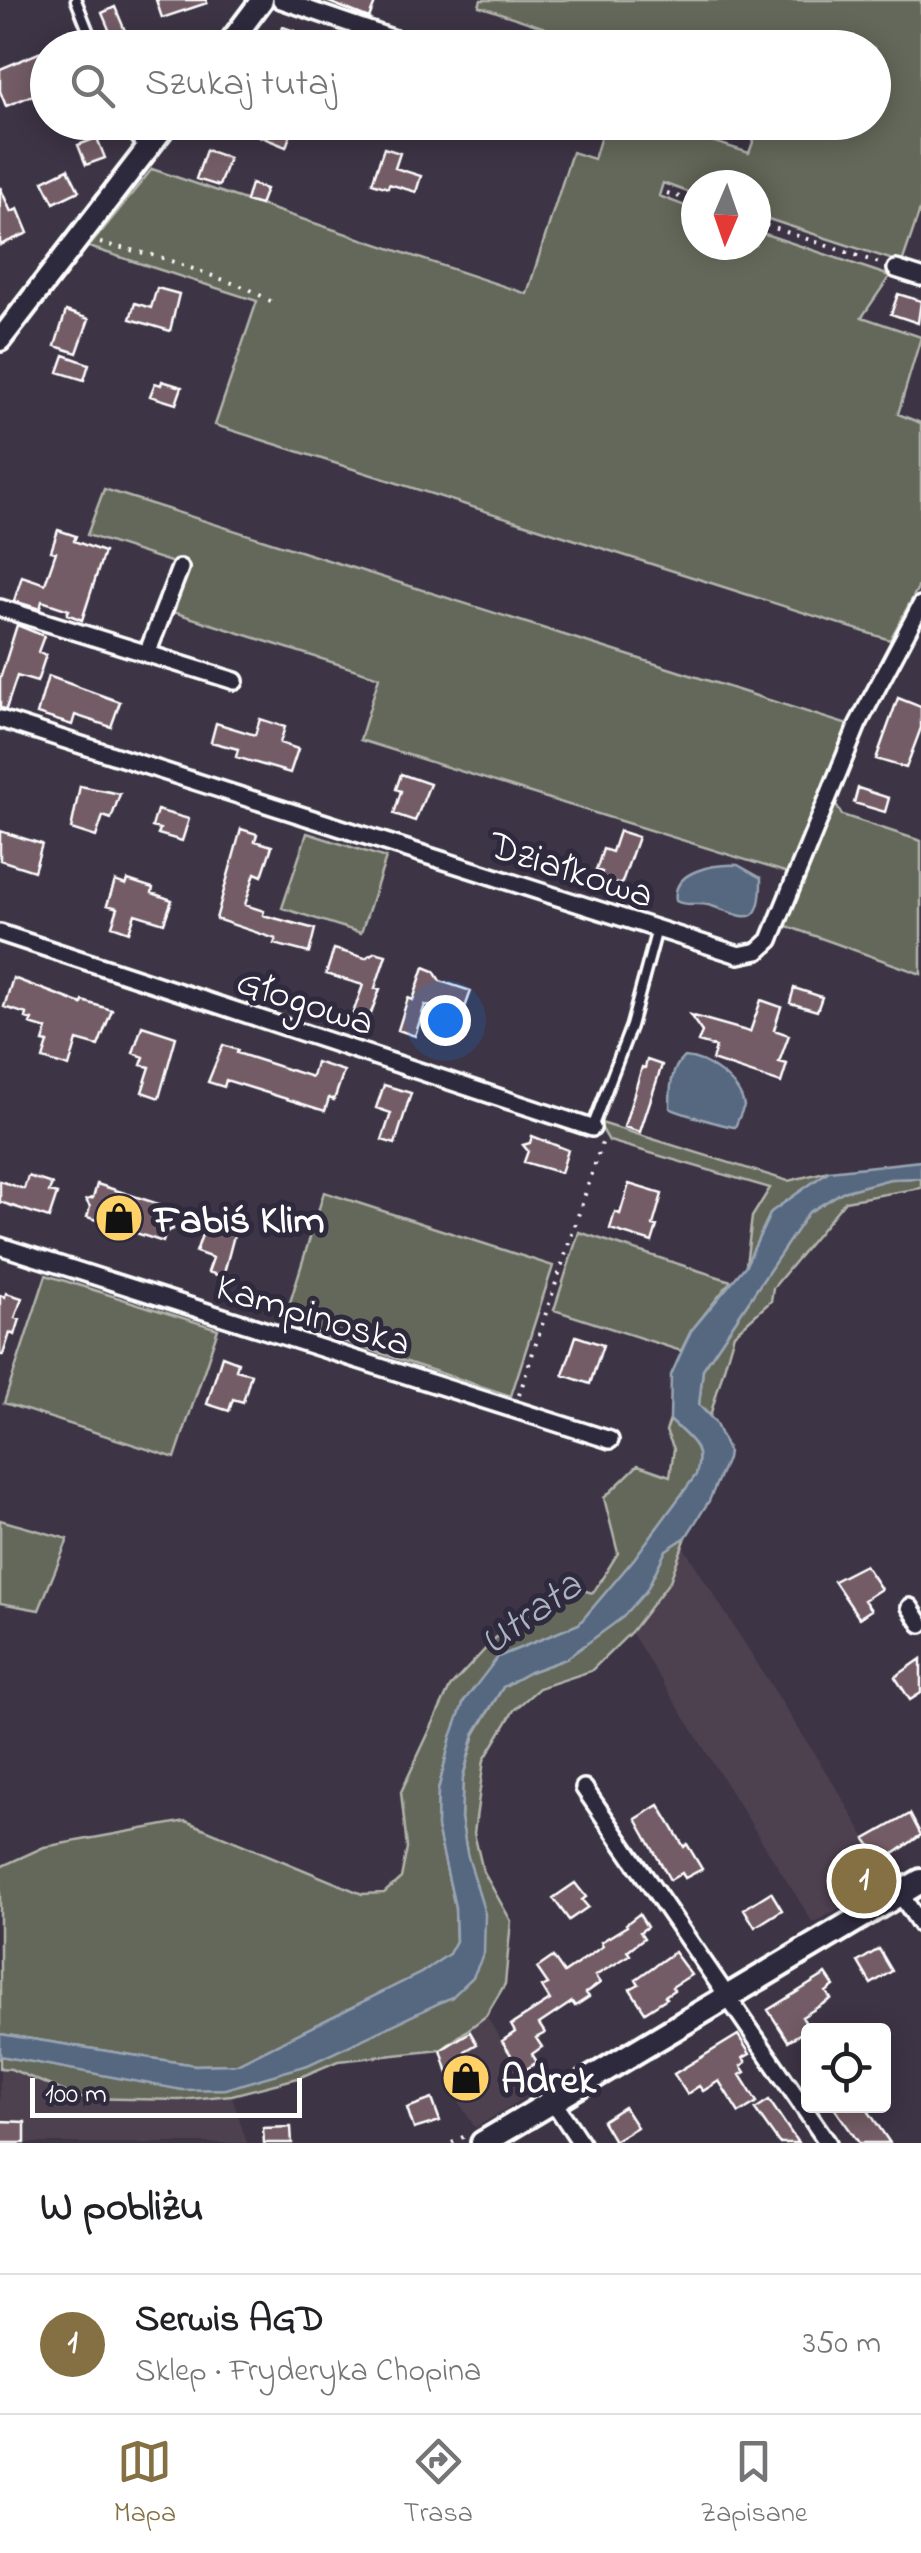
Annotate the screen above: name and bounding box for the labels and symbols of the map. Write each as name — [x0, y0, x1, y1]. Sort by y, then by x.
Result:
north arrow — [681, 170, 771, 260]
street label: Działkowa — [480, 818, 661, 927]
street label: Głogowa — [228, 954, 381, 1054]
your location — [420, 995, 471, 1046]
shop icon: Fabiś Klim — [93, 1192, 145, 1244]
place label: Fabiś Klim — [152, 1193, 325, 1252]
street label: Kampinoska — [208, 1260, 417, 1375]
water label: Utrata — [468, 1556, 596, 1672]
pin: 1 — [832, 1844, 896, 1918]
shop icon: Adrek — [440, 2052, 492, 2104]
place label: Adrek — [501, 2053, 597, 2112]
scale bar — [30, 2073, 302, 2118]

